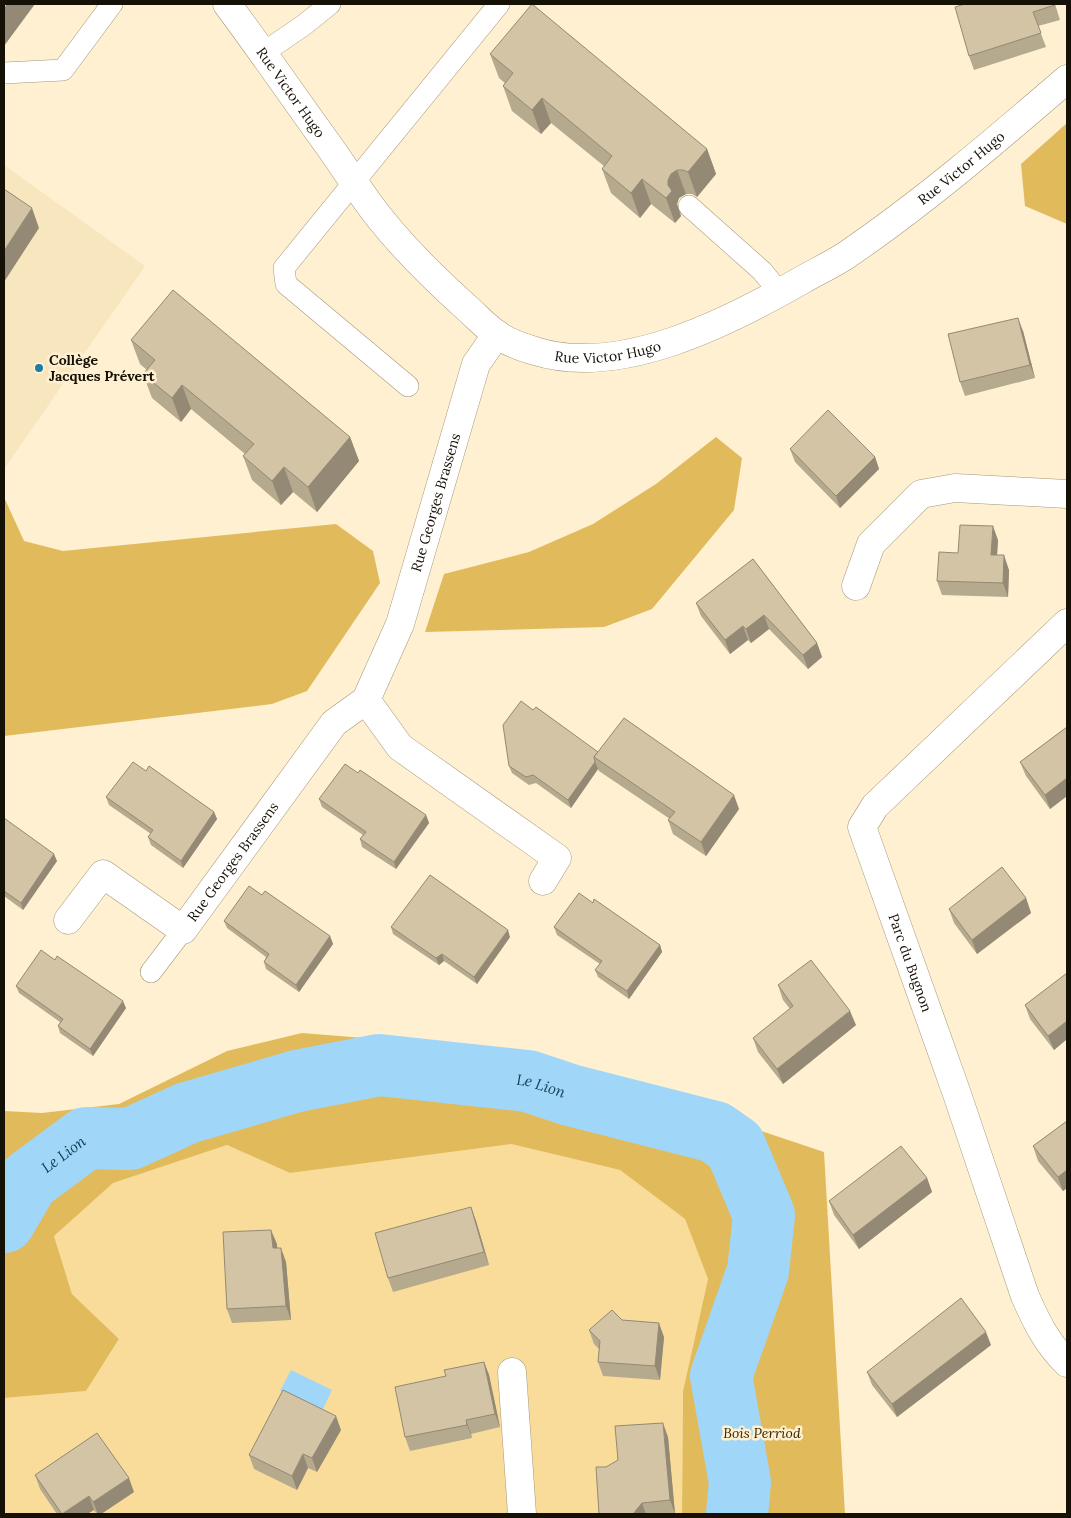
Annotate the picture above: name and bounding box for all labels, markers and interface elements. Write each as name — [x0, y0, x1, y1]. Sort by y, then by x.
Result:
street label: Rue Victor Hugo — [252, 44, 329, 141]
street label: Rue Victor Hugo — [914, 127, 1008, 209]
street label: Rue Victor Hugo — [554, 337, 663, 367]
place label: Collège Jacques Prévert — [49, 351, 155, 385]
marker: Collège Jacques Prévert — [33, 362, 45, 374]
street label: Rue Georges Brassens — [407, 431, 464, 574]
street label: Rue Georges Brassens — [183, 798, 282, 925]
street label: Parc du Bugnon — [885, 911, 936, 1015]
water label: Le Lion — [516, 1070, 569, 1102]
water label: Le Lion — [38, 1131, 90, 1177]
park label: Bois Perriod — [723, 1424, 801, 1442]

